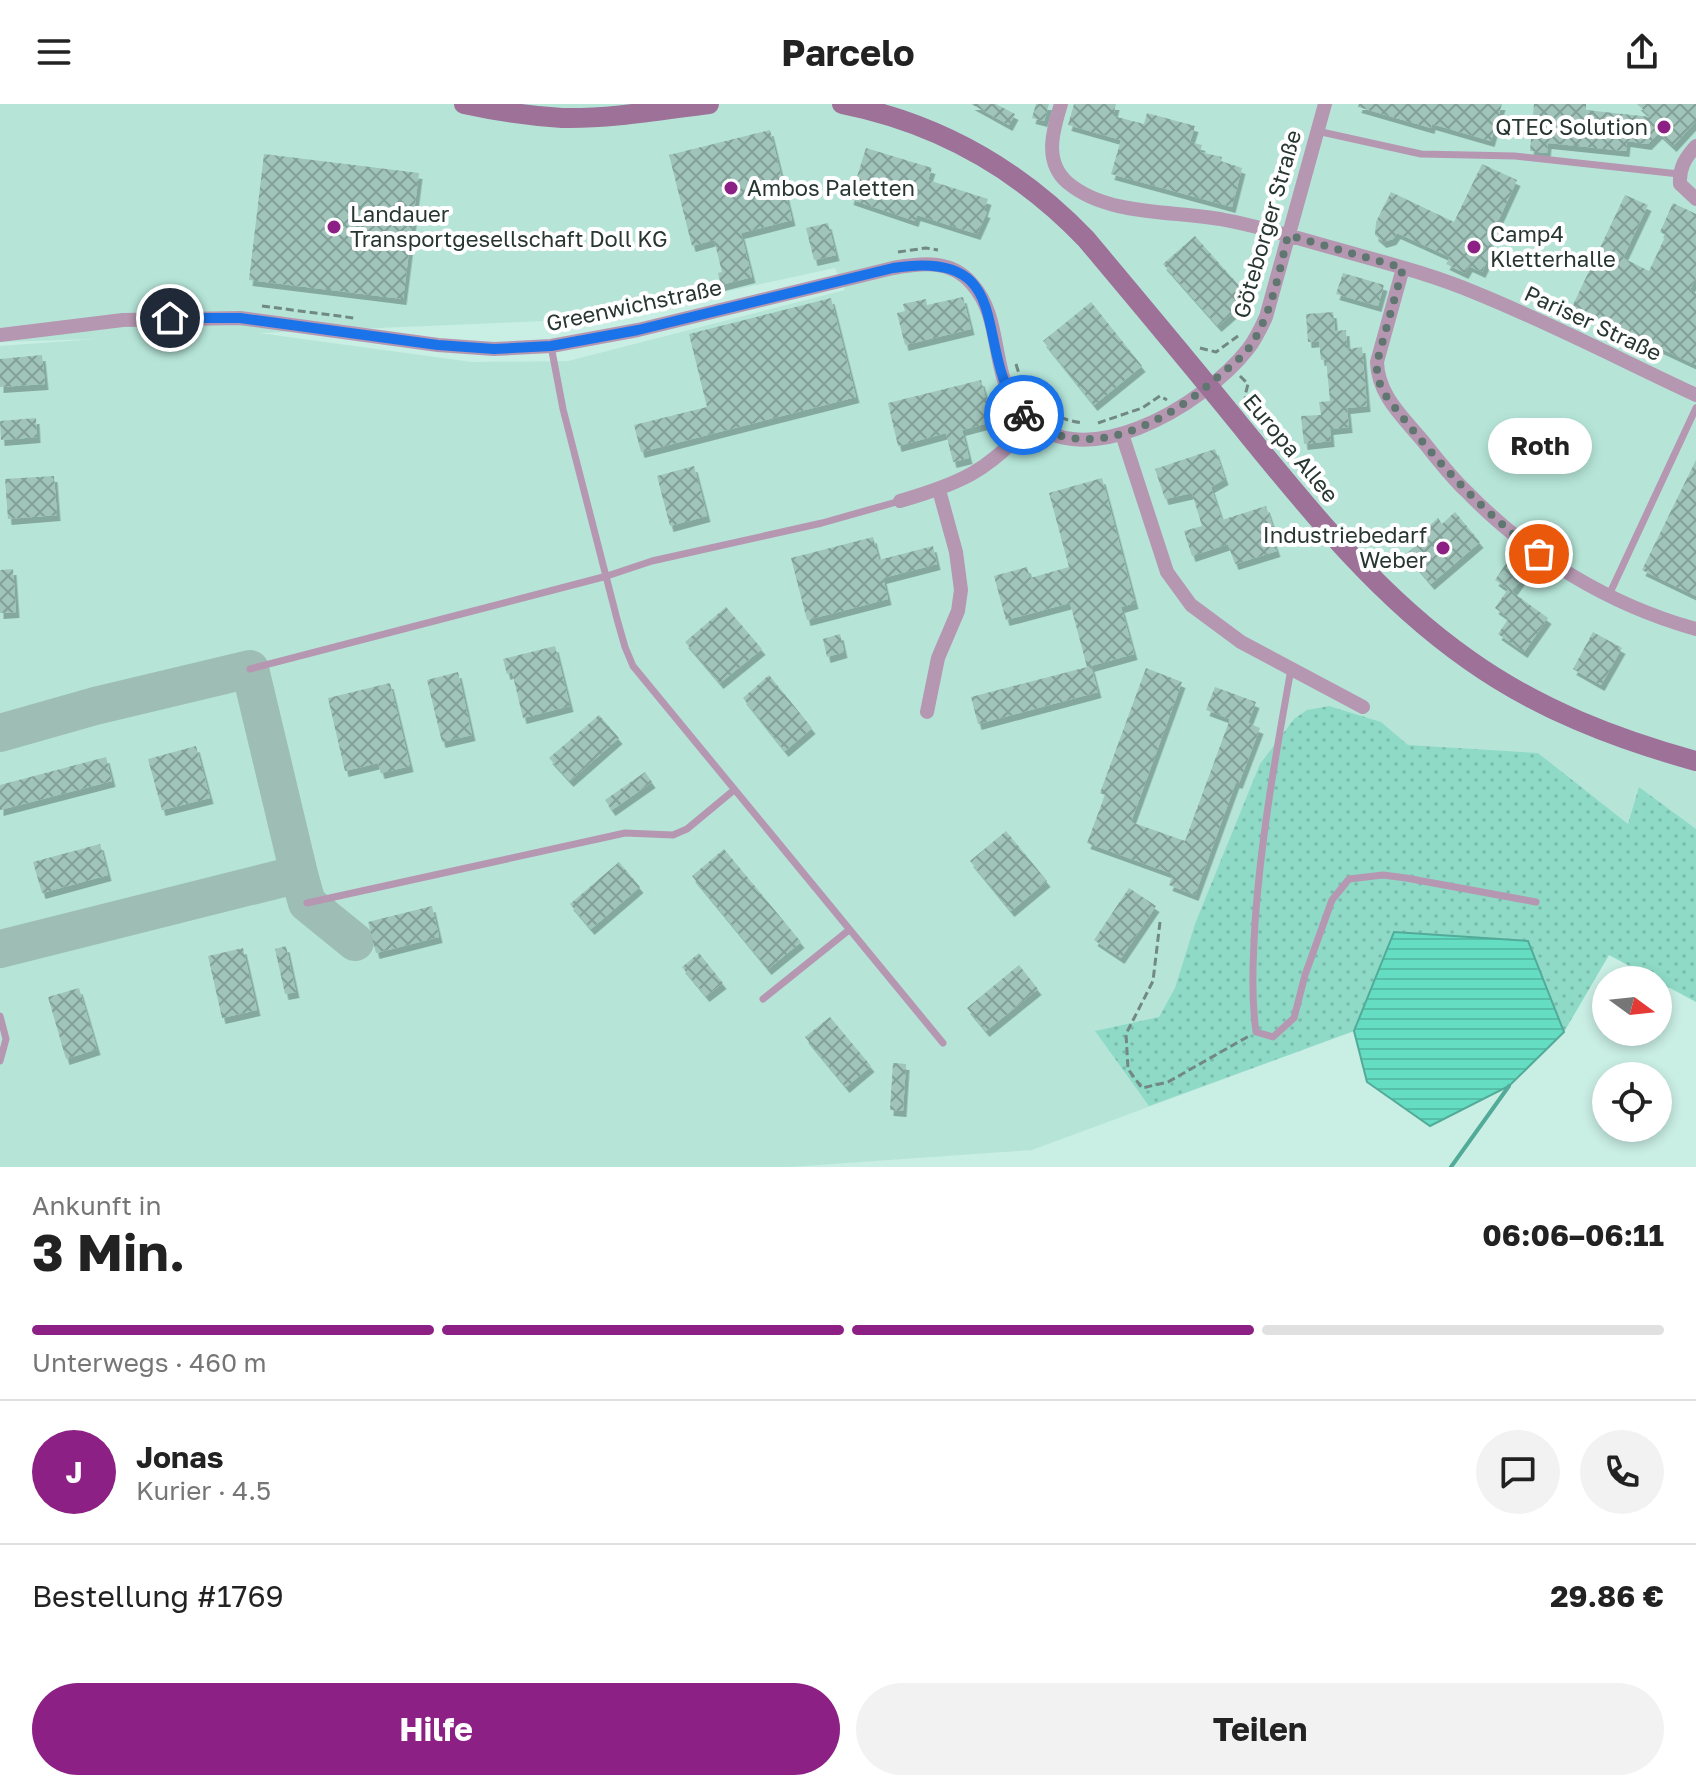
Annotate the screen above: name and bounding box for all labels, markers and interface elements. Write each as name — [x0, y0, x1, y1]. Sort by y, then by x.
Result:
icon: menu — [32, 30, 76, 74]
icon: share — [1620, 30, 1664, 74]
text: Parcelo — [781, 31, 915, 74]
place label: QTEC Solution — [1495, 113, 1648, 140]
marker: QTEC Solution — [1655, 118, 1673, 136]
street label: Göteborger Straße — [1227, 127, 1306, 321]
place label: Ambos Paletten — [747, 174, 915, 201]
marker: Ambos Paletten — [722, 179, 740, 197]
place label: Landauer Transportgesellschaft Doll KG — [350, 200, 668, 252]
marker: Landauer Transportgesellschaft Doll KG — [325, 218, 343, 236]
place label: Camp4 Kletterhalle — [1490, 220, 1616, 272]
marker: Camp4 Kletterhalle — [1465, 238, 1483, 256]
street label: Greenwichstraße — [544, 273, 724, 336]
street label: Pariser Straße — [1520, 279, 1666, 366]
pin — [136, 284, 204, 352]
icon: home — [148, 296, 192, 340]
courier — [984, 375, 1064, 455]
street label: Europa Allee — [1238, 388, 1345, 507]
icon: bike — [1002, 393, 1046, 437]
callout: Roth — [1487, 418, 1591, 474]
text: Roth — [1510, 430, 1570, 461]
pin — [1505, 520, 1573, 588]
place label: Industriebedarf Weber — [1263, 521, 1427, 573]
icon: bag — [1517, 532, 1561, 576]
marker: Industriebedarf Weber — [1434, 539, 1452, 557]
north arrow — [1592, 966, 1672, 1046]
map controls — [1592, 966, 1672, 1142]
button: locate — [1592, 1062, 1672, 1142]
text: Ankunft in — [32, 1190, 161, 1221]
text: 06:06–06:11 — [1482, 1217, 1664, 1253]
text: 3 Min. — [32, 1220, 185, 1282]
text: Unterwegs · 460 m — [32, 1347, 267, 1378]
button: chat — [1476, 1430, 1560, 1514]
button: phone — [1580, 1430, 1664, 1514]
text: Jonas — [136, 1439, 223, 1475]
text: J — [65, 1454, 83, 1490]
text: Kurier · 4.5 — [136, 1475, 271, 1506]
text: Bestellung #1769 — [32, 1578, 284, 1614]
text: 29.86 € — [1550, 1578, 1664, 1614]
button: Hilfe — [32, 1683, 840, 1775]
button: Teilen — [856, 1683, 1664, 1775]

